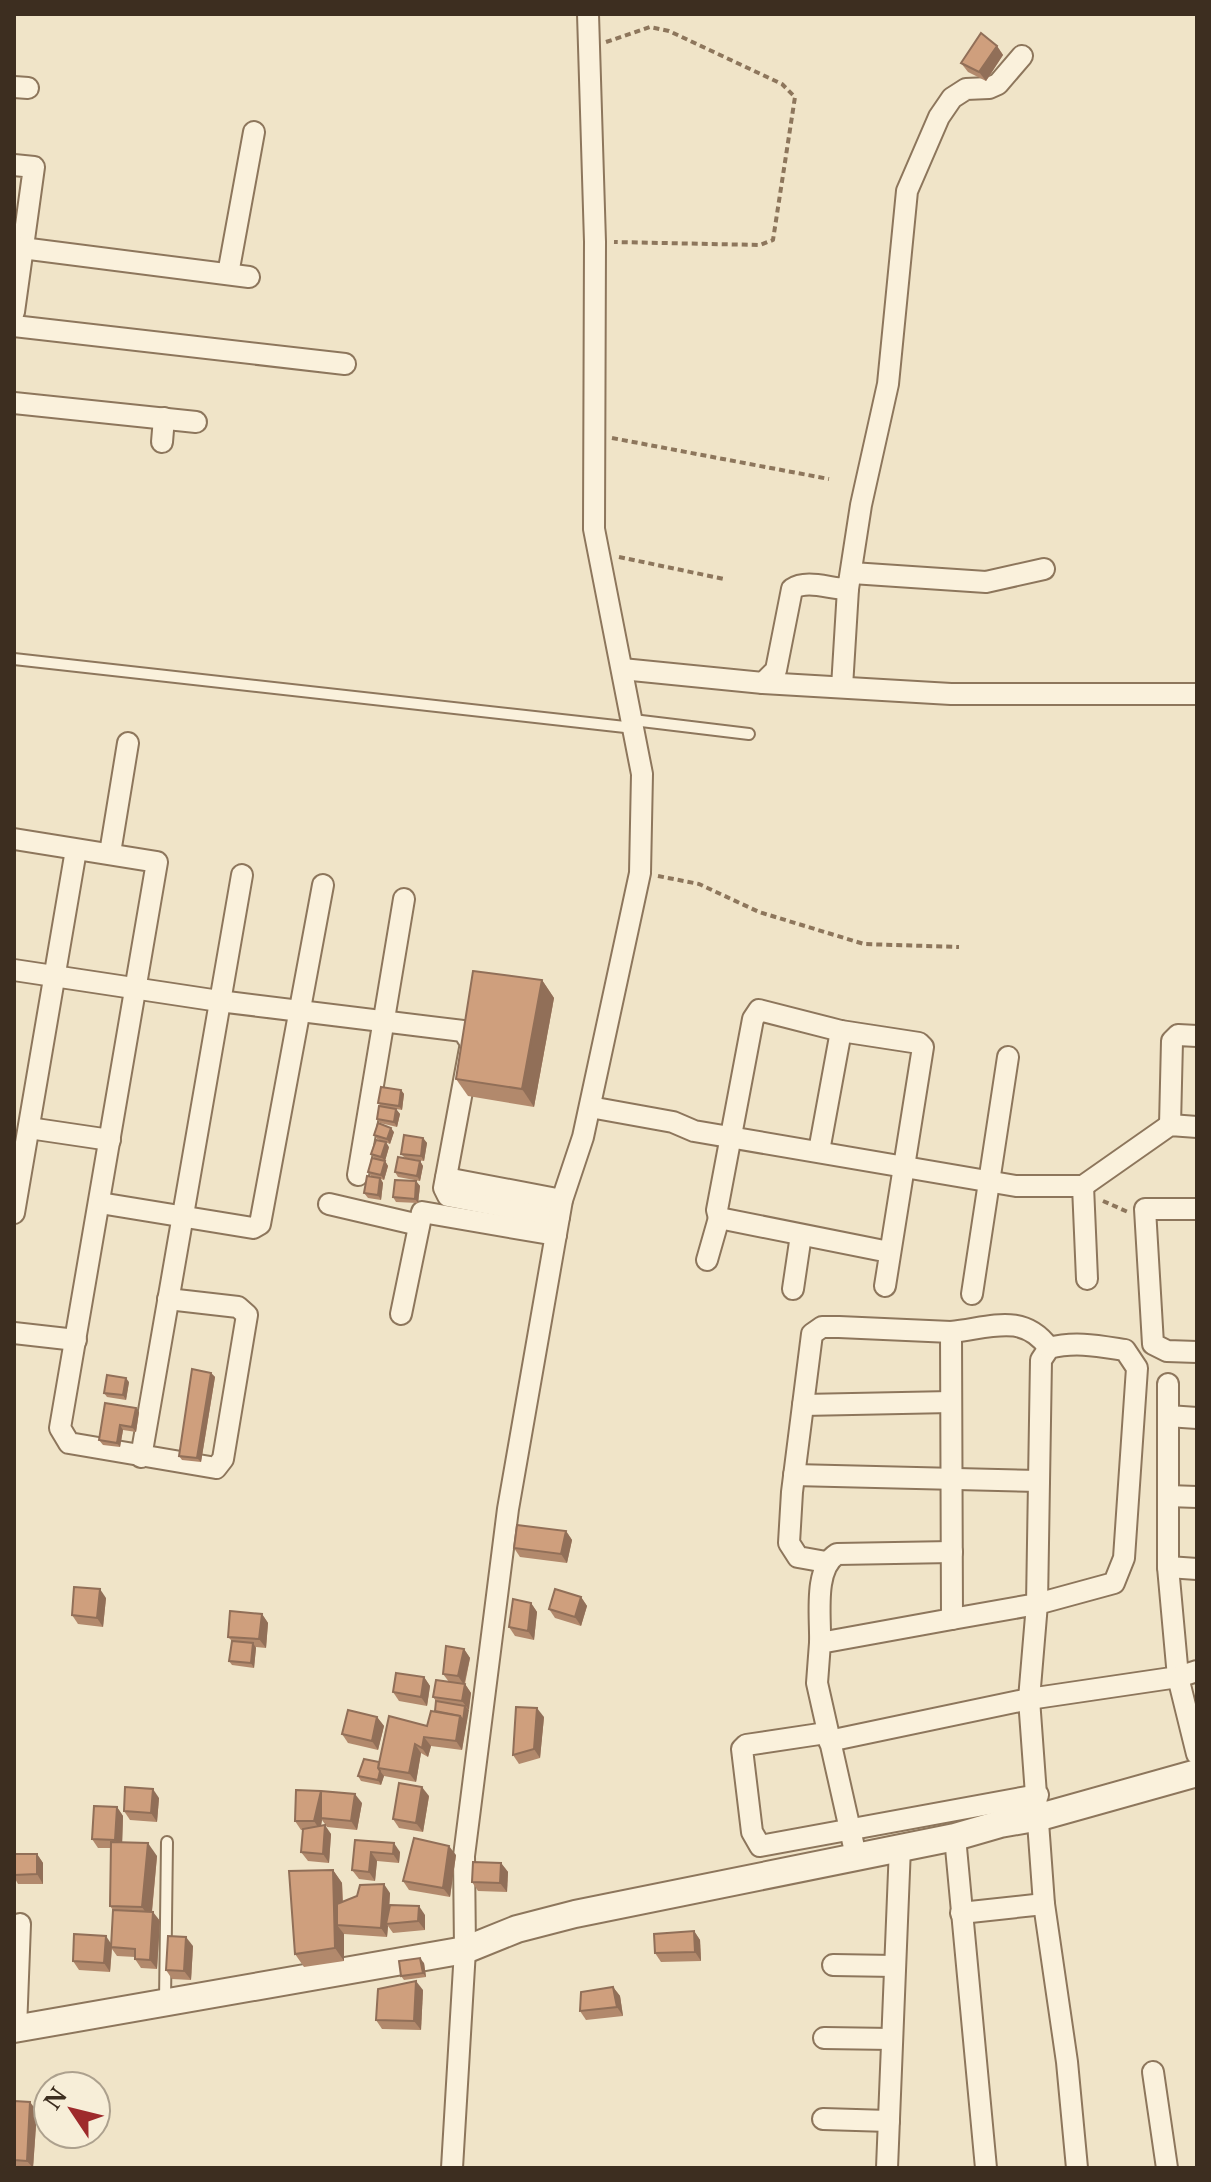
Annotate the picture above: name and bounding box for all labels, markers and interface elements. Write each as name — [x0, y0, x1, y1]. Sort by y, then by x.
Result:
north arrow — [32, 2070, 112, 2150]
text: N — [39, 2082, 73, 2115]

